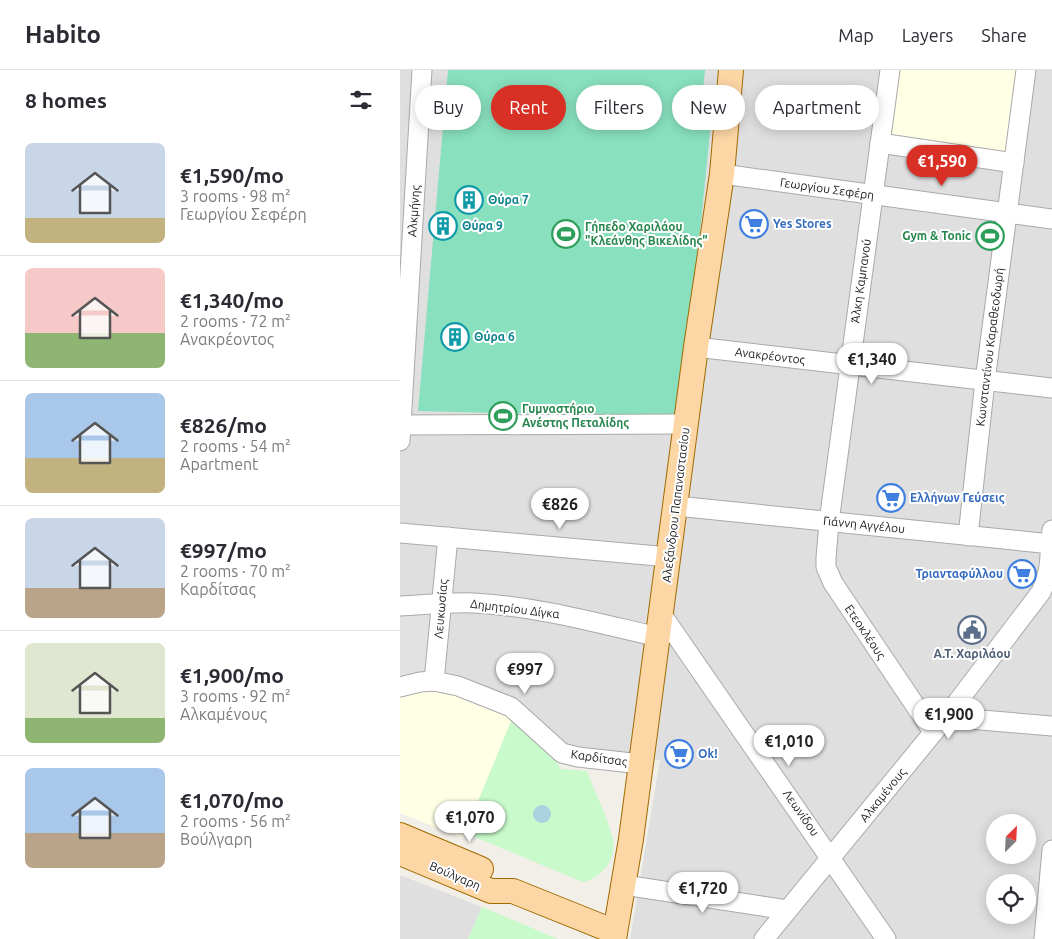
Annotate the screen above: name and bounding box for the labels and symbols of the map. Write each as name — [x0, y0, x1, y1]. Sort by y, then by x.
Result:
pin: €1,590 — [901, 144, 983, 187]
street label: Γεωργίου Σεφέρη — [779, 175, 875, 202]
street label: Αλκμήνης — [405, 184, 423, 237]
building icon: Θύρα 7 — [454, 185, 484, 215]
place label: Θύρα 7 — [488, 193, 529, 206]
supermarket icon: Yes Stores — [739, 209, 769, 239]
building icon: Θύρα 9 — [428, 211, 458, 241]
place label: Yes Stores — [773, 217, 832, 230]
place label: Θύρα 9 — [462, 219, 503, 232]
sports icon: Γήπεδο Χαριλάου "Κλεάνθης Βικελίδης" — [551, 219, 581, 249]
place label: Γήπεδο Χαριλάου "Κλεάνθης Βικελίδης" — [585, 220, 708, 248]
sports icon: Gym & Tonic — [975, 221, 1005, 251]
place label: Gym & Tonic — [902, 229, 971, 242]
street label: Άλκη Καμπανού — [848, 238, 873, 324]
street label: Κωνσταντίνου Καραθεοδωρή — [973, 267, 1006, 427]
building icon: Θύρα 6 — [440, 322, 470, 352]
place label: Θύρα 6 — [474, 330, 515, 343]
pin: €1,340 — [831, 342, 913, 385]
street label: Ανακρέοντος — [734, 345, 806, 367]
sports icon: Γυμναστήριο Ανέστης Πεταλίδης — [488, 401, 518, 431]
place label: Γυμναστήριο Ανέστης Πεταλίδης — [522, 402, 629, 430]
street label: Αλεξάνδρου Παπαναστασίου — [660, 427, 692, 583]
supermarket icon: Ελλήνων Γεύσεις — [876, 483, 906, 513]
pin: €826 — [530, 488, 590, 530]
place label: Ελλήνων Γεύσεις — [910, 491, 1005, 505]
street label: Γιάννη Αγγέλου — [823, 514, 906, 535]
supermarket icon: Τριανταφύλλου — [1007, 559, 1037, 589]
place label: Τριανταφύλλου — [915, 567, 1003, 580]
street label: Λευκωσίας — [431, 578, 451, 639]
street label: Δημητρίου Δίγκα — [470, 597, 561, 620]
street label: Ετεοκλέους — [842, 602, 889, 662]
public building icon: Α.Τ. Χαριλάου — [957, 615, 987, 645]
place label: Α.Τ. Χαριλάου — [933, 647, 1011, 660]
pin: €997 — [495, 652, 555, 695]
pin: €1,900 — [908, 698, 990, 740]
pin: €1,010 — [748, 724, 830, 767]
supermarket icon: Ok! — [664, 739, 694, 769]
street label: Καρδίτσας — [570, 747, 629, 769]
place label: Ok! — [698, 747, 718, 760]
street label: Αλκαμένους — [857, 765, 909, 825]
street label: Λεωνίδου — [781, 787, 822, 838]
pin: €1,070 — [429, 800, 511, 843]
north arrow — [986, 814, 1036, 864]
street label: Βούλγαρη — [428, 859, 483, 892]
pin: €1,720 — [662, 872, 744, 914]

